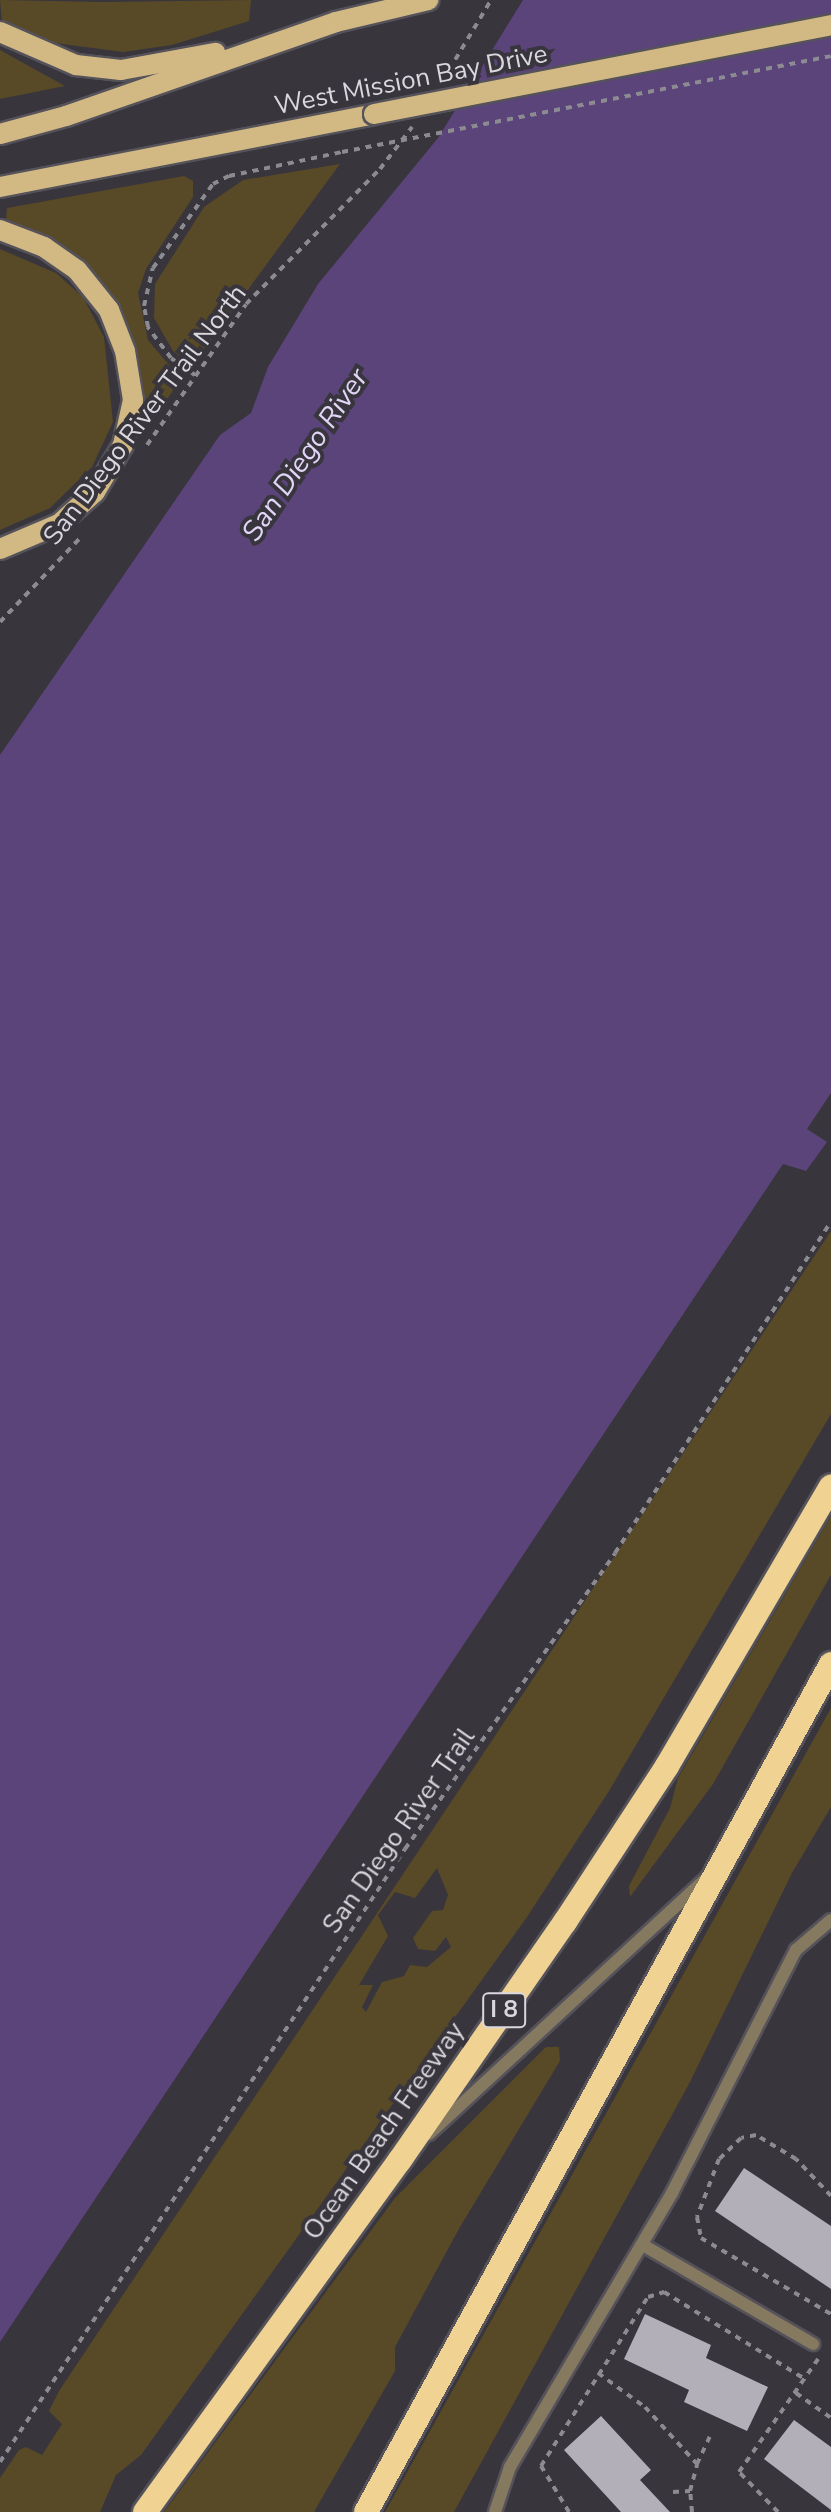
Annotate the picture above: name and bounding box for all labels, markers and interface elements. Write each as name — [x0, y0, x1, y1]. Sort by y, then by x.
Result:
street label: West Mission Bay Drive — [272, 38, 550, 122]
street label: San Diego River Trail North — [37, 279, 253, 551]
water label: San Diego River — [235, 362, 375, 548]
street label: San Diego River Trail — [316, 1722, 482, 1940]
road number: I 8 — [482, 1990, 526, 2030]
street label: Ocean Beach Freeway — [297, 2016, 471, 2246]

